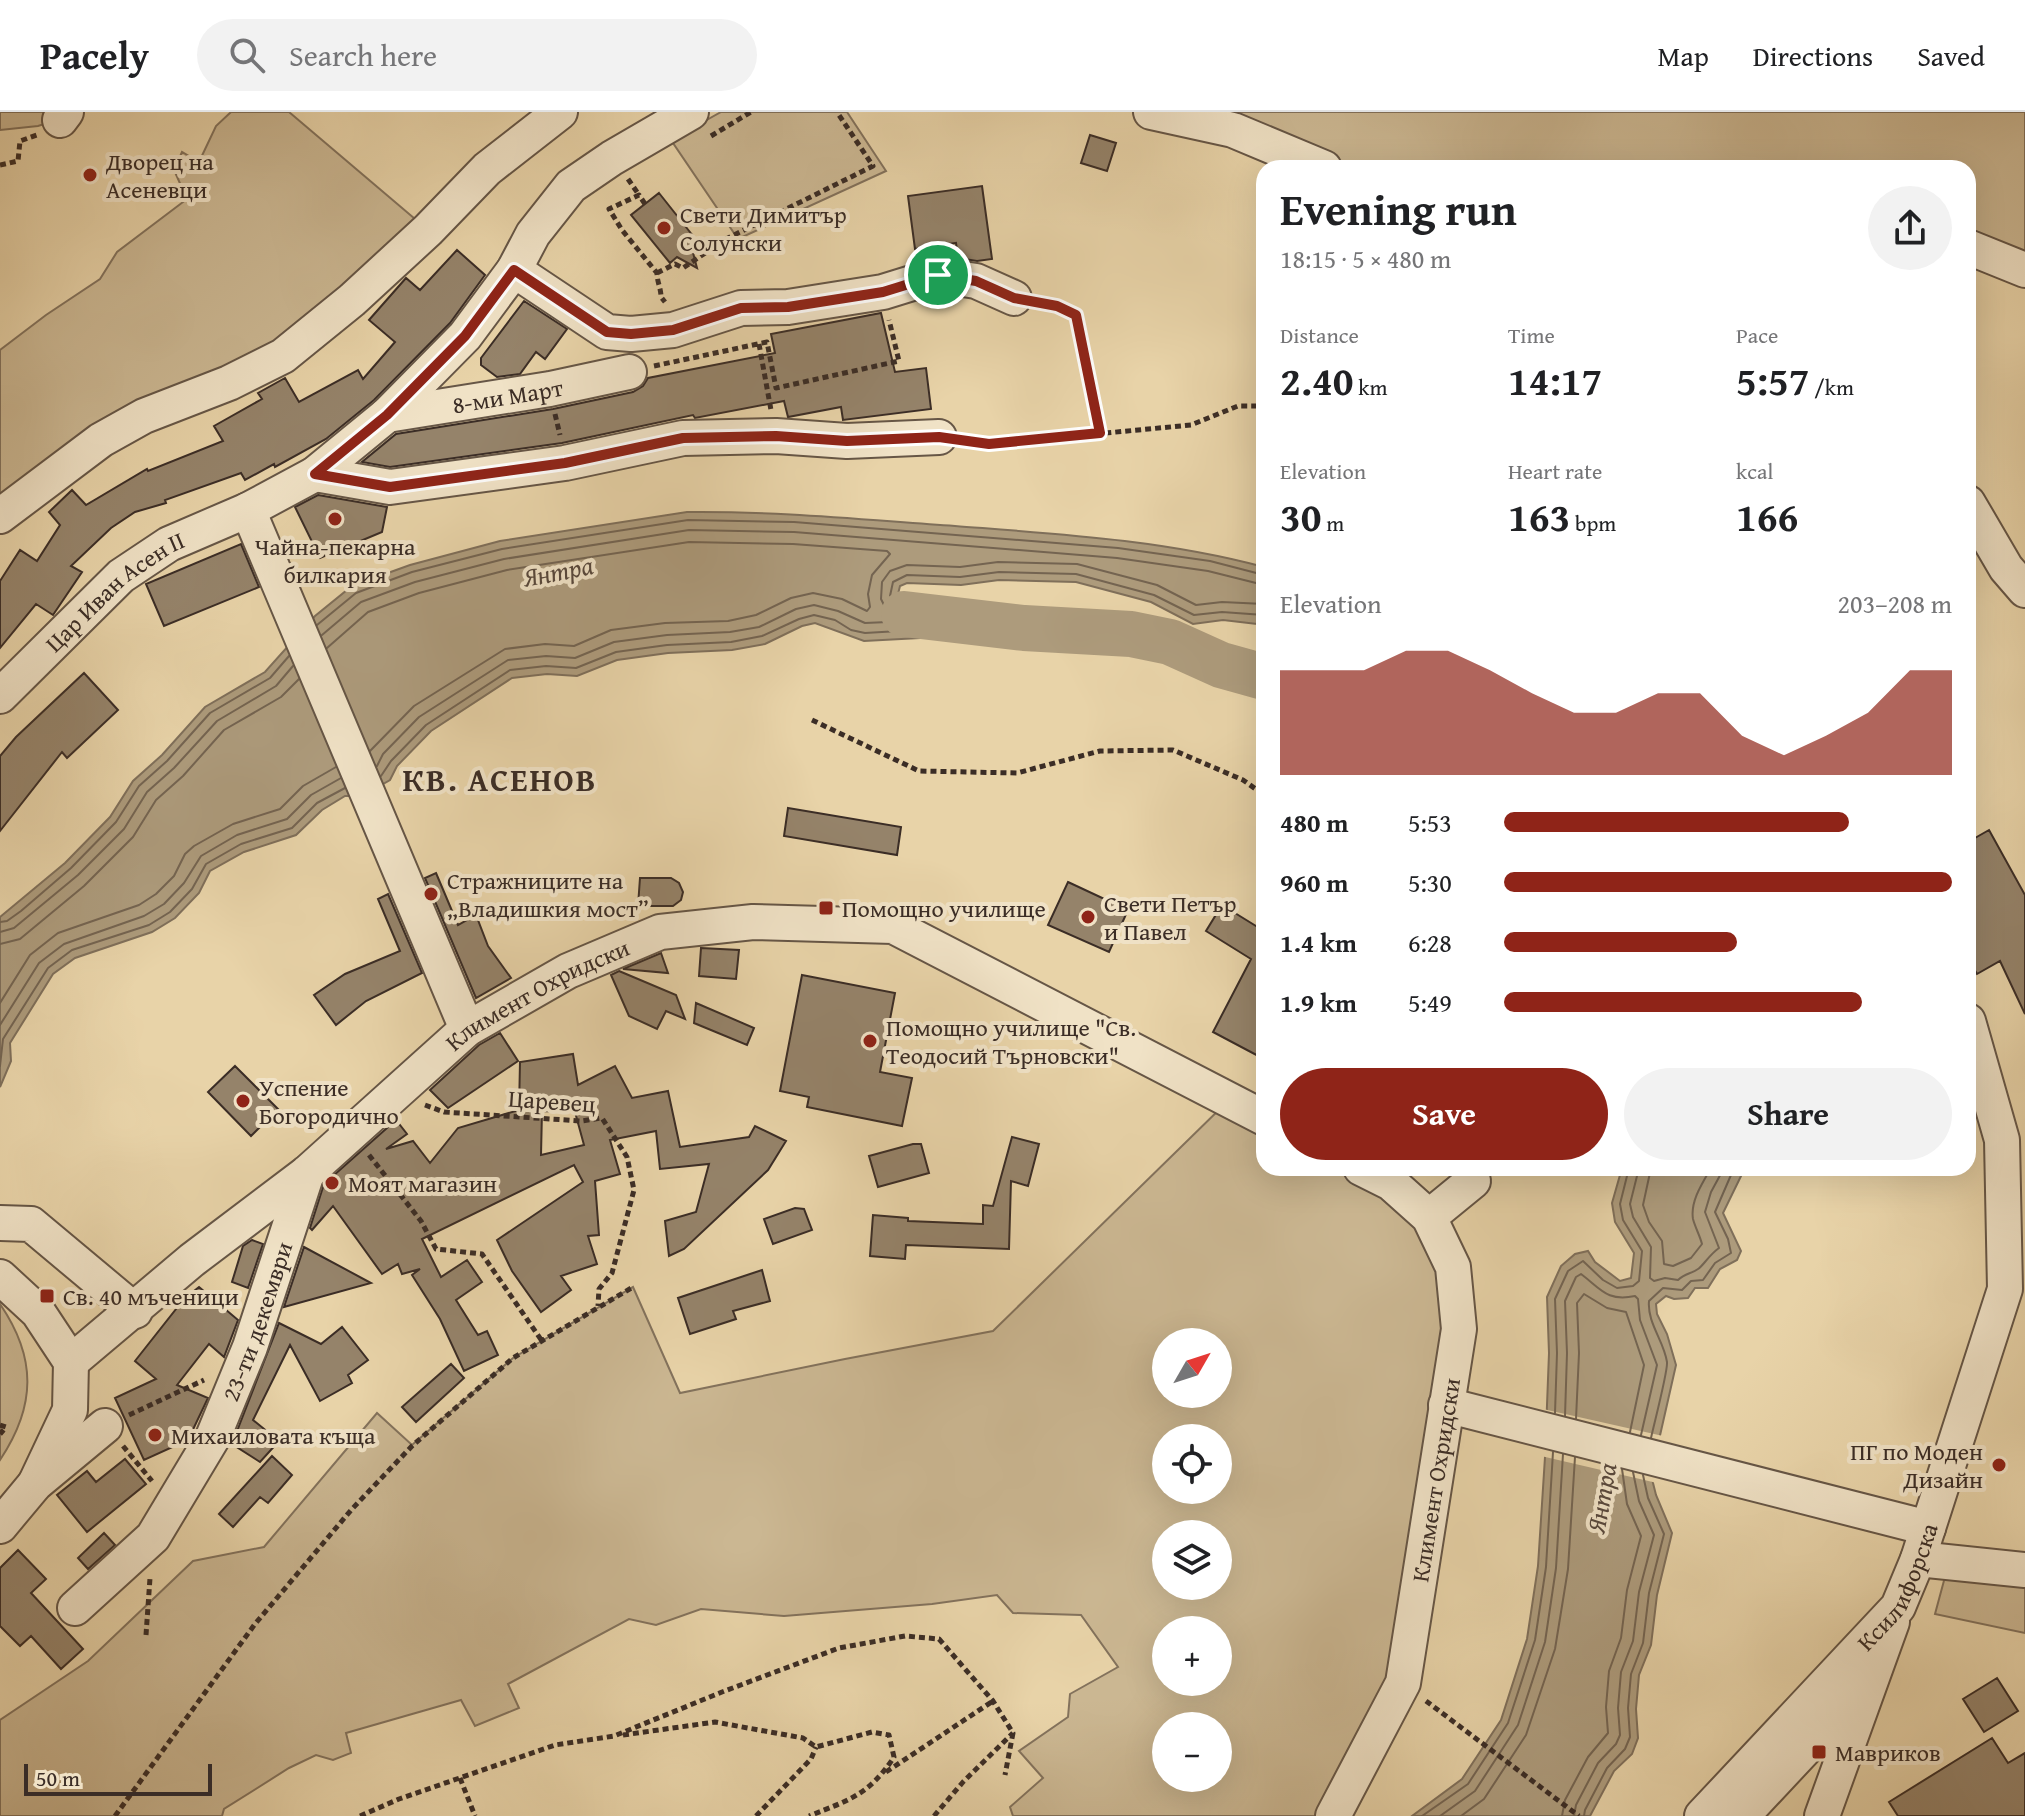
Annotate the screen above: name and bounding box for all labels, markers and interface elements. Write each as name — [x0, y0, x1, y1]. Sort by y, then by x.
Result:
search box — [197, 19, 757, 91]
text: Pacely — [40, 27, 149, 83]
icon: search — [225, 33, 269, 77]
text: Search here — [289, 33, 437, 77]
text: Map — [1657, 35, 1709, 76]
text: Directions — [1753, 35, 1873, 76]
text: Saved — [1917, 35, 1985, 76]
place label: Дворец на Асеневци — [105, 144, 214, 207]
marker: Дворец на Асеневци — [81, 166, 99, 184]
text: Evening run — [1280, 177, 1517, 241]
button: share — [1868, 186, 1952, 270]
place label: Свети Димитър Солунски — [680, 197, 847, 260]
marker: Свети Димитър Солунски — [655, 219, 673, 237]
text: 18:15 · 5 × 480 m — [1280, 239, 1451, 278]
pin — [904, 241, 972, 309]
icon: arrive — [916, 253, 960, 297]
text: Distance — [1280, 319, 1359, 351]
text: Time — [1508, 319, 1555, 351]
text: Pace — [1736, 319, 1778, 351]
text: 2.40 — [1280, 351, 1353, 410]
text: 14:17 — [1508, 351, 1602, 410]
text: 5:57 — [1736, 351, 1809, 410]
street label: 8-ми Март — [450, 369, 566, 422]
text: km — [1353, 371, 1387, 403]
text: /km — [1809, 371, 1854, 403]
text: Elevation — [1280, 455, 1366, 487]
text: Heart rate — [1508, 455, 1602, 487]
text: kcal — [1736, 455, 1774, 487]
text: 30 — [1280, 487, 1321, 546]
text: 163 — [1508, 487, 1570, 546]
text: 166 — [1736, 487, 1798, 546]
text: m — [1321, 507, 1344, 539]
text: bpm — [1570, 507, 1616, 539]
marker: Чайна-пекарна билкария — [326, 510, 344, 528]
street label: Цар Иван Асен II — [37, 522, 190, 660]
place label: Чайна-пекарна билкария — [254, 529, 416, 592]
water label: Янтра — [519, 545, 597, 597]
text: Elevation — [1280, 584, 1382, 623]
text: 203–208 m — [1838, 584, 1952, 623]
district label: КВ. АСЕНОВ — [402, 756, 598, 803]
text: 480 m — [1280, 803, 1348, 842]
text: 5:53 — [1408, 803, 1452, 842]
place label: Стражниците на „Владишкия мост” — [447, 863, 649, 926]
text: 960 m — [1280, 863, 1348, 902]
text: 5:30 — [1408, 863, 1452, 902]
marker: Стражниците на „Владишкия мост” — [422, 885, 440, 903]
place label: Свети Петър и Павел — [1104, 886, 1237, 949]
place label: Помощно училище — [842, 891, 1046, 926]
marker: Помощно училище — [817, 899, 835, 917]
marker: Свети Петър и Павел — [1079, 908, 1097, 926]
text: 1.4 km — [1280, 923, 1357, 962]
text: 6:28 — [1408, 923, 1452, 962]
street label: Климент Охридски — [437, 930, 635, 1059]
text: 1.9 km — [1280, 983, 1357, 1022]
text: 5:49 — [1408, 983, 1452, 1022]
place label: Помощно училище "Св. Теодосий Търновски" — [886, 1010, 1136, 1073]
marker: Помощно училище "Св. Теодосий Търновски" — [861, 1032, 879, 1050]
button: Save — [1280, 1068, 1608, 1160]
button: Share — [1624, 1068, 1952, 1160]
place label: Успение Богородично — [259, 1070, 399, 1133]
street label: Царевец — [507, 1080, 597, 1122]
marker: Успение Богородично — [234, 1092, 252, 1110]
place label: Моят магазин — [348, 1166, 497, 1201]
marker: Моят магазин — [323, 1174, 341, 1192]
street label: 23-ти декември — [212, 1237, 301, 1406]
place label: Св. 40 мъченици — [63, 1279, 239, 1314]
marker: Св. 40 мъченици — [38, 1287, 56, 1305]
north arrow — [1152, 1328, 1232, 1408]
map controls — [1152, 1328, 1232, 1792]
street label: Климент Охридски — [1402, 1375, 1469, 1584]
place label: Михаиловата къща — [171, 1418, 376, 1453]
button: locate — [1152, 1424, 1232, 1504]
marker: Михаиловата къща — [146, 1426, 164, 1444]
place label: ПГ по Моден Дизайн — [1850, 1434, 1983, 1497]
marker: ПГ по Моден Дизайн — [1990, 1456, 2008, 1474]
water label: Янтра — [1575, 1460, 1626, 1537]
street label: Ксилифорска — [1848, 1518, 1946, 1658]
button: layers — [1152, 1520, 1232, 1600]
button: + — [1152, 1616, 1232, 1696]
button: − — [1152, 1712, 1232, 1792]
place label: Мавриков — [1835, 1735, 1941, 1770]
marker: Мавриков — [1810, 1743, 1828, 1761]
scale bar — [24, 1760, 212, 1796]
text: 50 m — [36, 1762, 80, 1794]

